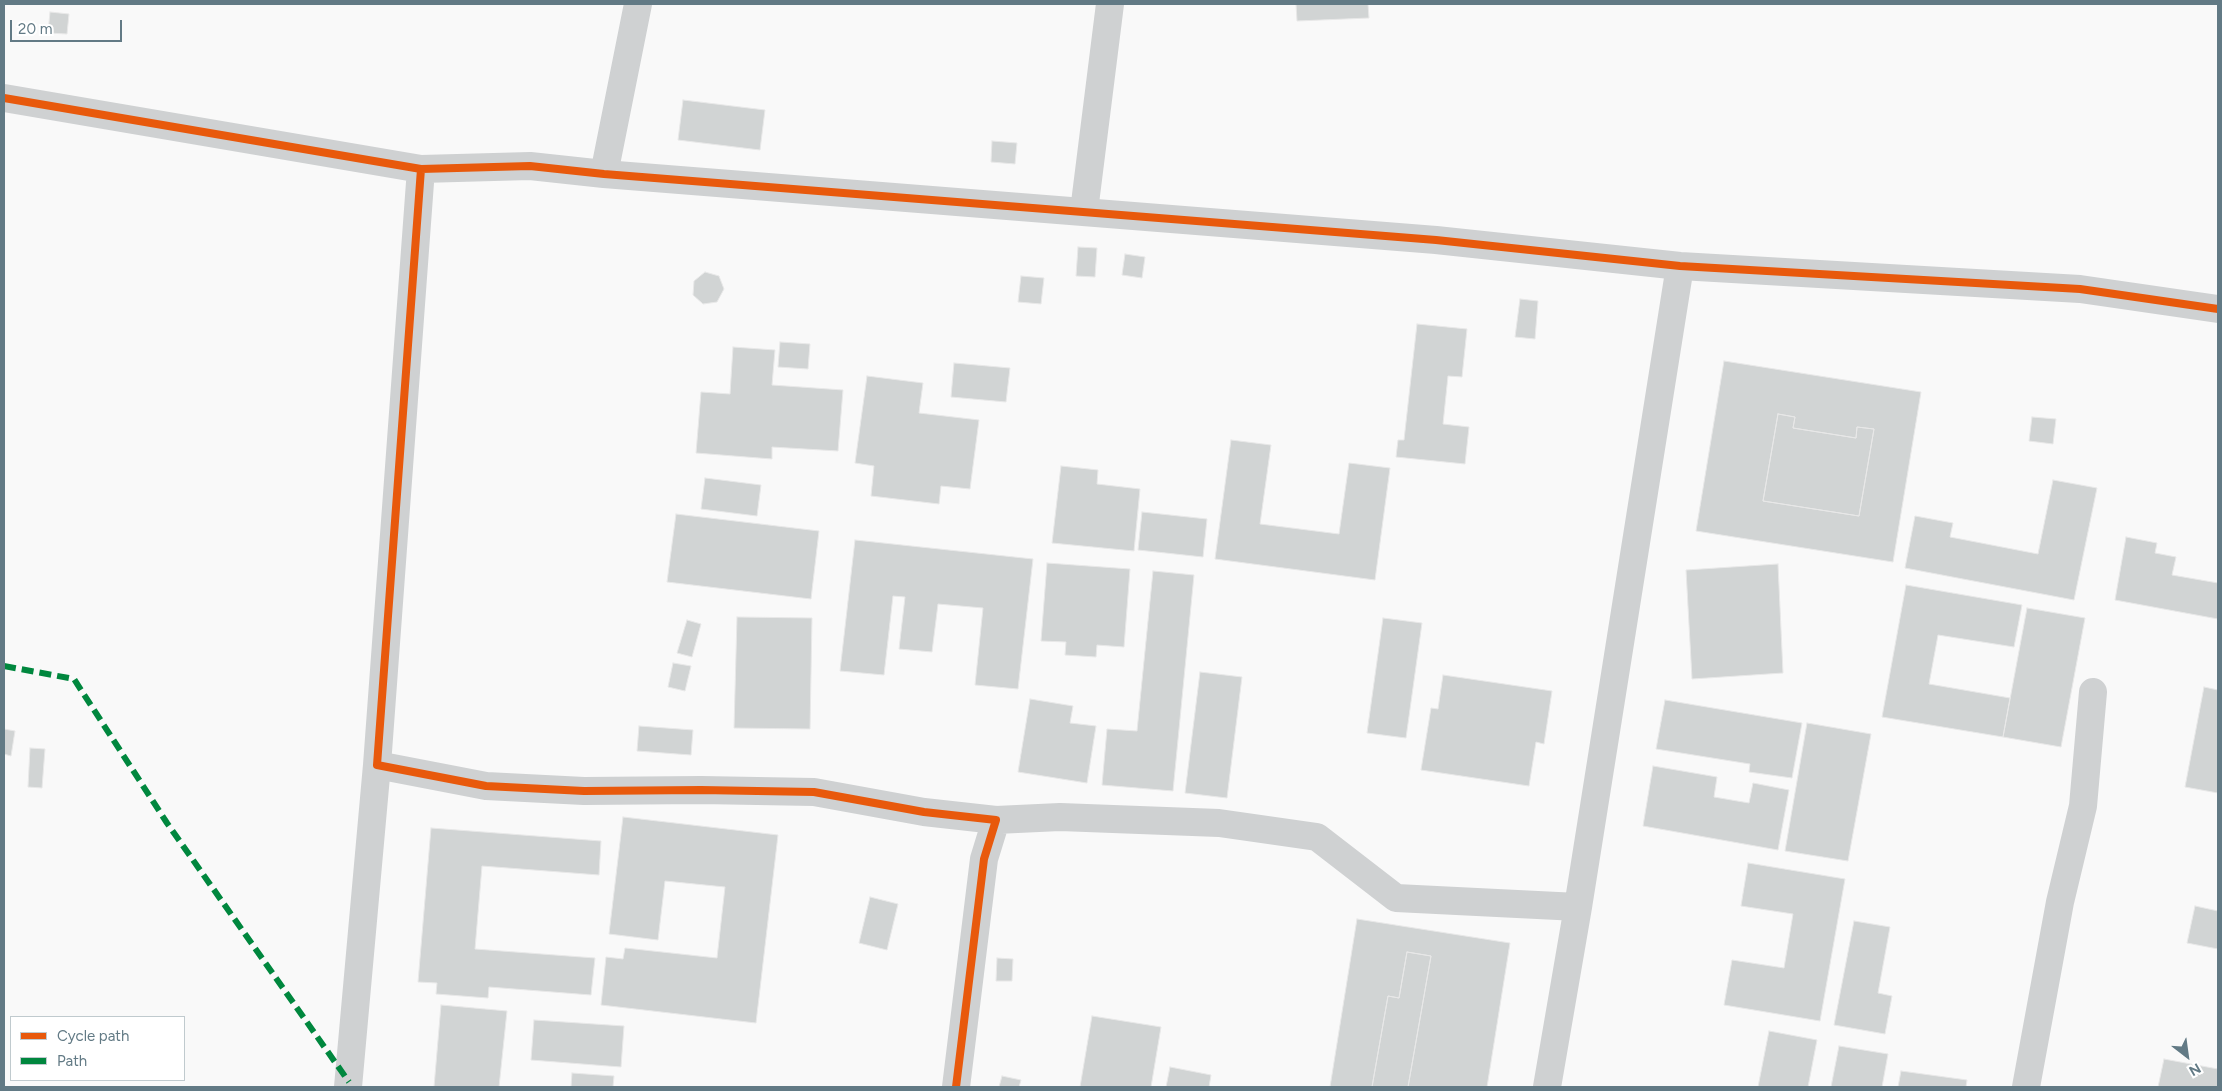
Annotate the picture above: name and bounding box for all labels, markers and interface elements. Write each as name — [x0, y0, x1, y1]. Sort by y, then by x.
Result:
scale bar — [12, 10, 125, 42]
text: 20 m — [18, 20, 52, 38]
legend — [10, 1016, 185, 1081]
text: Cycle path — [57, 1027, 129, 1045]
north arrow — [2162, 1031, 2212, 1081]
text: Path — [57, 1052, 87, 1070]
text: N — [2186, 1059, 2204, 1079]

